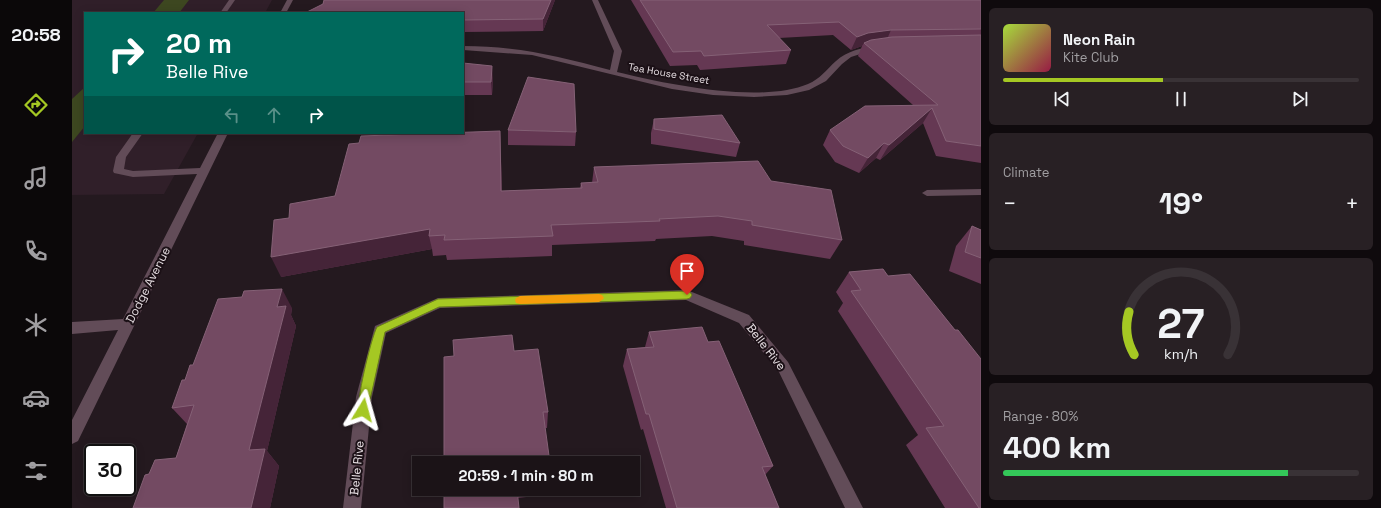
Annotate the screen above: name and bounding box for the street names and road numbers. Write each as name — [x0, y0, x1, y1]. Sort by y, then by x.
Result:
street label: Tea House Street — [627, 60, 711, 87]
street label: Dodge Avenue — [122, 244, 174, 326]
street label: Belle Rive — [743, 320, 789, 374]
street label: Belle Rive — [346, 440, 368, 496]

